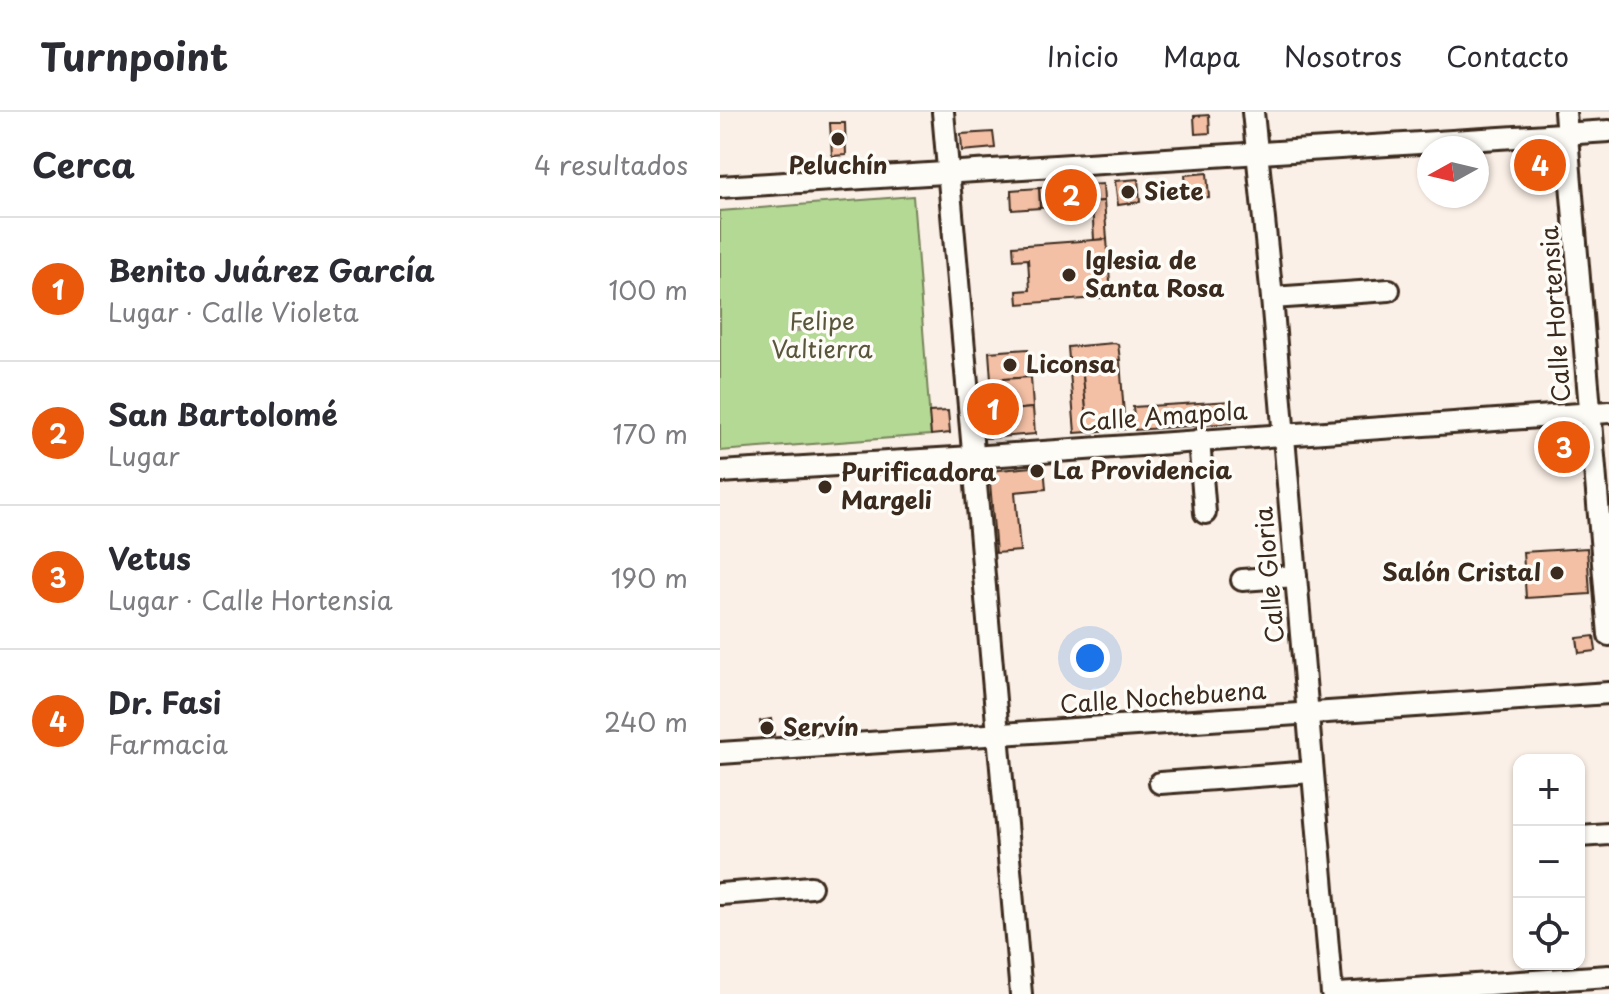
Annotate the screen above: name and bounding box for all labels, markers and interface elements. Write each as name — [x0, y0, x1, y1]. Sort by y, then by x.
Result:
text: Turnpoint — [40, 27, 228, 84]
text: Inicio — [1047, 34, 1119, 77]
text: Mapa — [1163, 34, 1240, 77]
text: Nosotros — [1284, 34, 1402, 77]
text: Contacto — [1446, 34, 1569, 77]
marker: Peluchín — [829, 130, 847, 148]
pin: 4 — [1514, 135, 1566, 195]
north arrow — [1417, 136, 1489, 208]
text: Cerca — [32, 138, 135, 190]
text: 4 resultados — [534, 145, 688, 184]
place label: Peluchín — [789, 146, 888, 182]
pin: 2 — [1045, 165, 1097, 225]
place label: Siete — [1144, 172, 1204, 208]
marker: Siete — [1119, 183, 1137, 201]
street label: Calle Hortensia — [1530, 224, 1578, 404]
place label: Iglesia de Santa Rosa — [1085, 241, 1225, 305]
text: Benito Juárez García — [108, 247, 435, 292]
marker: Iglesia de Santa Rosa — [1060, 266, 1078, 284]
text: 1 — [52, 270, 64, 309]
text: 100 m — [608, 270, 688, 309]
text: Lugar · Calle Violeta — [108, 292, 359, 331]
park label: Felipe Valtierra — [771, 302, 873, 366]
place label: Liconsa — [1026, 345, 1117, 381]
marker: Liconsa — [1001, 356, 1019, 374]
pin: 1 — [967, 379, 1019, 439]
text: San Bartolomé — [108, 391, 338, 436]
street label: Calle Amapola — [1077, 391, 1248, 439]
text: 2 — [49, 414, 67, 453]
text: 170 m — [613, 414, 688, 453]
pin: 3 — [1538, 417, 1590, 477]
text: Lugar — [108, 436, 180, 475]
place label: La Providencia — [1053, 451, 1232, 487]
place label: Purificadora Margeli — [841, 453, 997, 517]
marker: La Providencia — [1028, 462, 1046, 480]
marker: Purificadora Margeli — [816, 478, 834, 496]
street label: Calle Gloria — [1244, 506, 1292, 645]
text: Vetus — [108, 535, 191, 580]
place label: Salón Cristal — [1382, 553, 1541, 589]
text: 3 — [49, 558, 67, 597]
text: 190 m — [611, 558, 688, 597]
marker: Salón Cristal — [1548, 564, 1566, 582]
text: Lugar · Calle Hortensia — [108, 580, 393, 619]
your location — [1070, 638, 1110, 678]
street label: Calle Nochebuena — [1059, 671, 1267, 721]
text: Dr. Fasi — [108, 679, 221, 724]
text: 4 — [49, 702, 67, 741]
text: 240 m — [604, 702, 688, 741]
place label: Servín — [783, 708, 859, 744]
marker: Servín — [758, 719, 776, 737]
text: Farmacia — [108, 724, 228, 763]
map controls — [1513, 754, 1585, 970]
button: + — [1513, 754, 1585, 826]
button: − — [1513, 826, 1585, 898]
button: locate — [1513, 898, 1585, 970]

